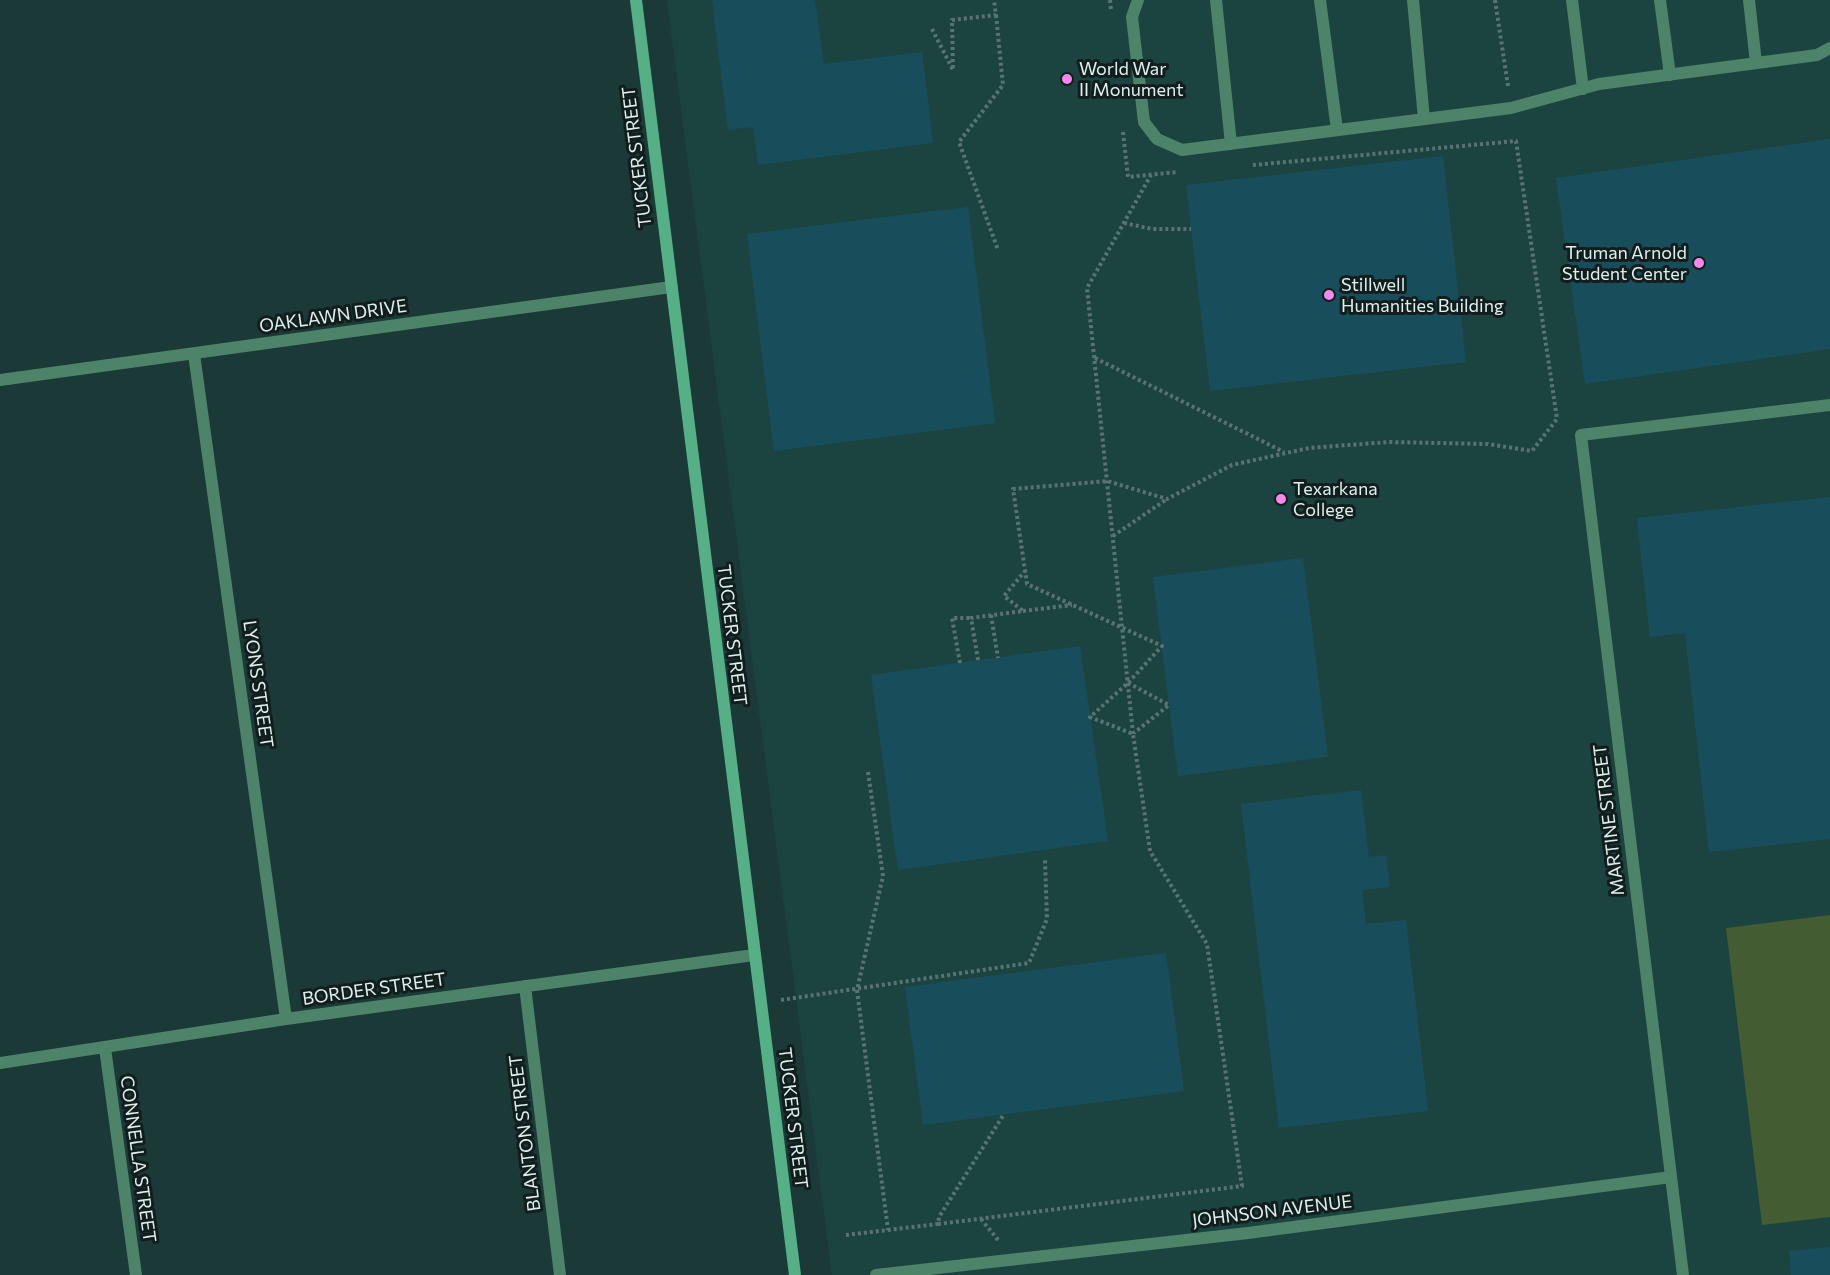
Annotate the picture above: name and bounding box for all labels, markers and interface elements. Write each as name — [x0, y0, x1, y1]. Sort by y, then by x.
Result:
place label: World War II Monument — [1079, 58, 1184, 100]
marker: World War II Monument — [1060, 72, 1074, 86]
street label: TUCKER STREET — [618, 85, 656, 229]
place label: Truman Arnold Student Center — [1562, 242, 1687, 284]
marker: Truman Arnold Student Center — [1692, 256, 1706, 270]
place label: Stillwell Humanities Building — [1341, 274, 1504, 316]
marker: Stillwell Humanities Building — [1322, 288, 1336, 302]
street label: OAKLAWN DRIVE — [258, 295, 408, 337]
place label: Texarkana College — [1293, 478, 1378, 520]
marker: Texarkana College — [1274, 492, 1288, 506]
street label: TUCKER STREET — [713, 563, 751, 707]
street label: LYONS STREET — [238, 619, 278, 749]
street label: MARTINE STREET — [1589, 743, 1629, 897]
street label: BORDER STREET — [301, 968, 447, 1010]
street label: TUCKER STREET — [774, 1046, 812, 1190]
street label: BLANTON STREET — [505, 1054, 545, 1212]
street label: CONNELLA STREET — [116, 1074, 160, 1244]
street label: JOHNSON AVENUE — [1191, 1190, 1353, 1232]

